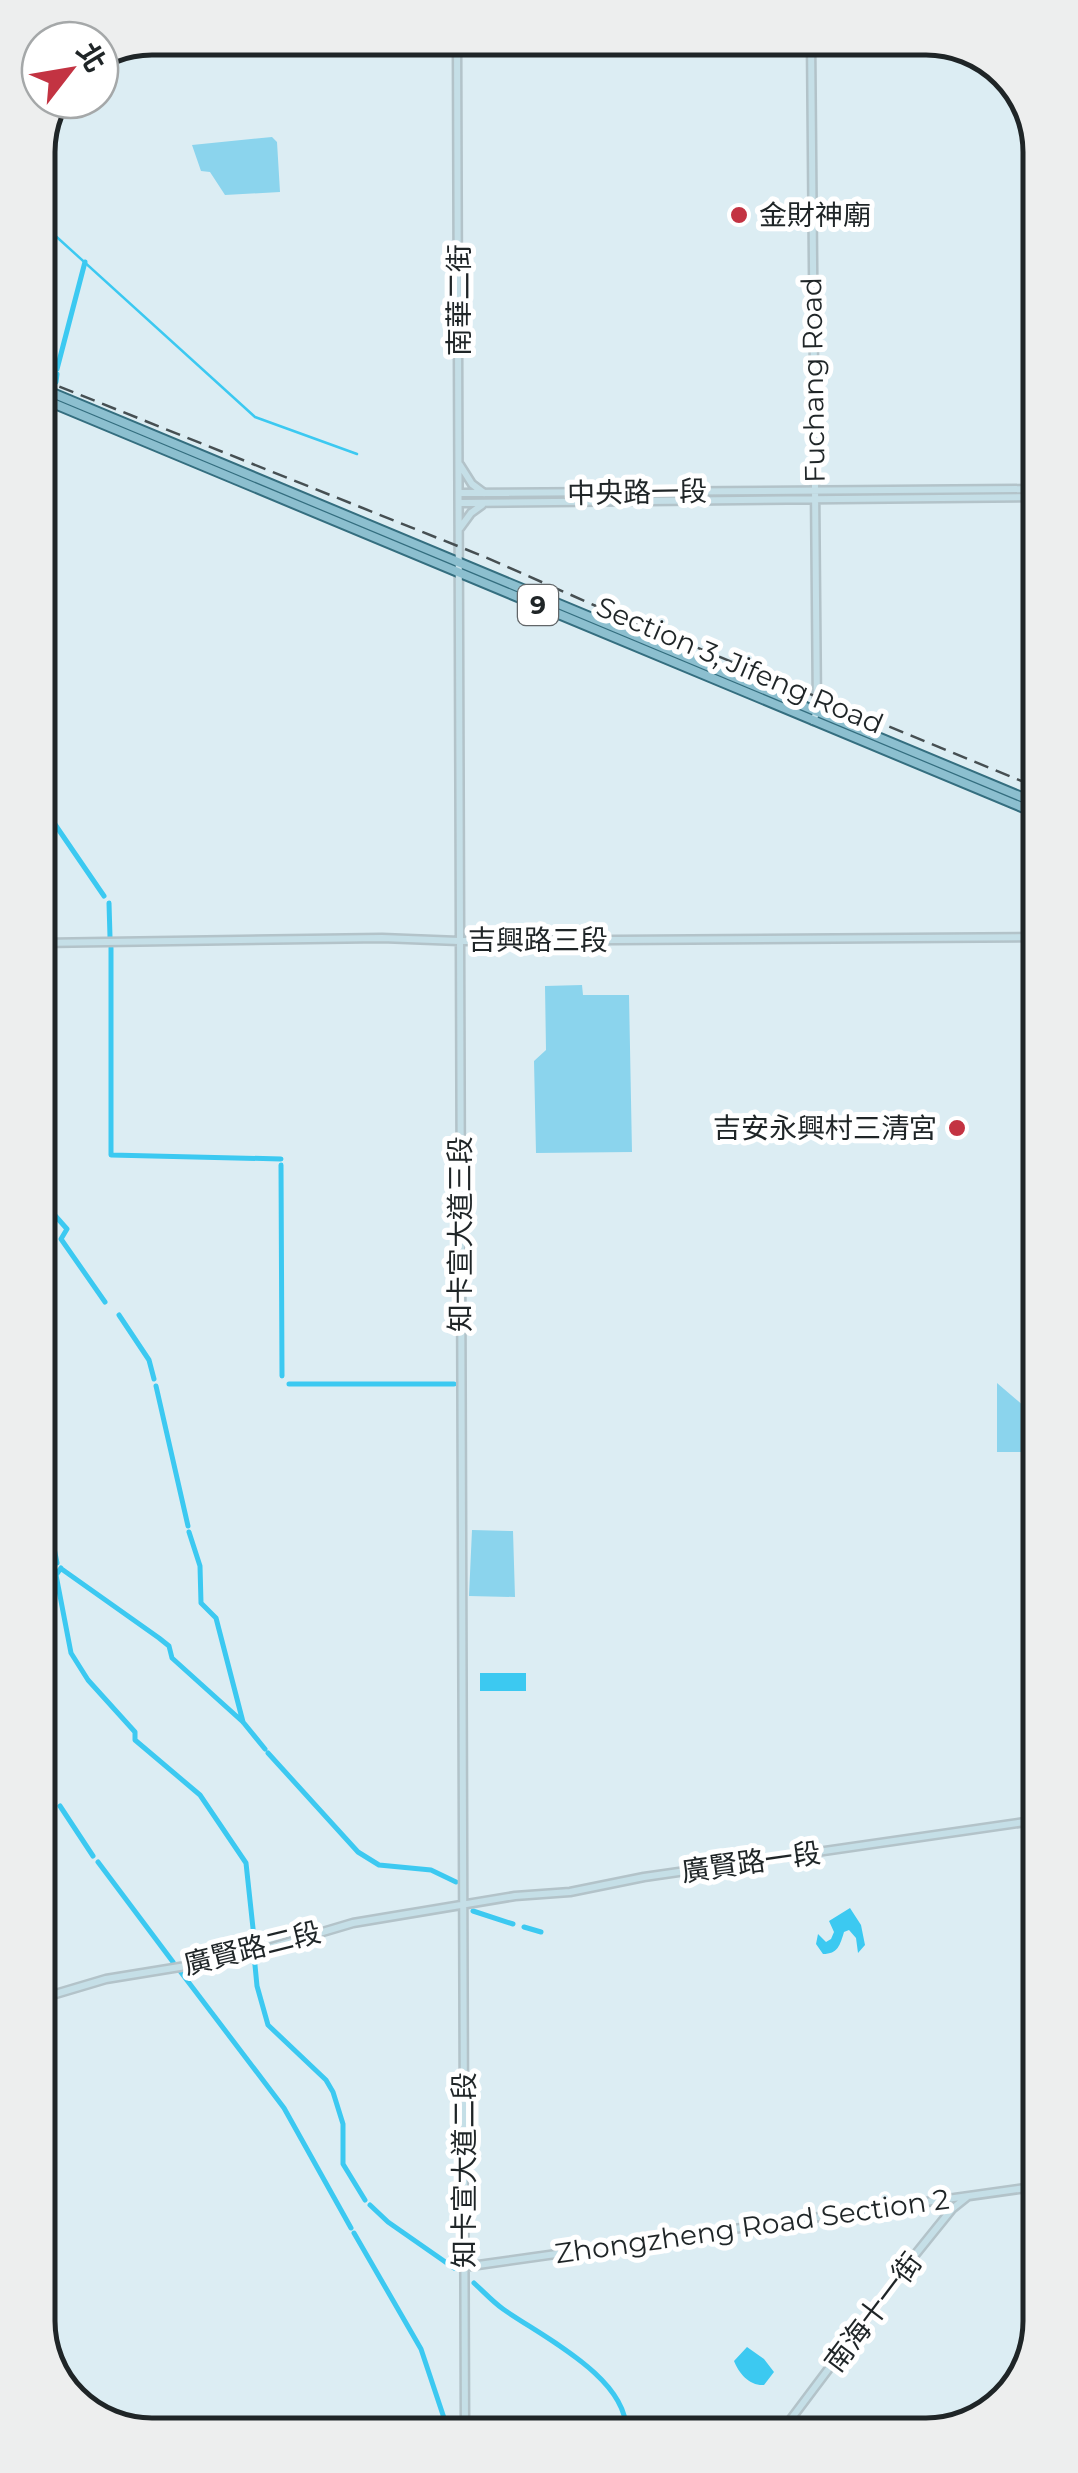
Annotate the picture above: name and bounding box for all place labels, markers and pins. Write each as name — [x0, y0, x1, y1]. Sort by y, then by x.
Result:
place label: 金財神廟 — [759, 198, 871, 232]
marker: 金財神廟 — [728, 204, 750, 226]
place label: 吉安永興村三清宮 — [713, 1111, 937, 1145]
marker: 吉安永興村三清宮 — [946, 1117, 968, 1139]

